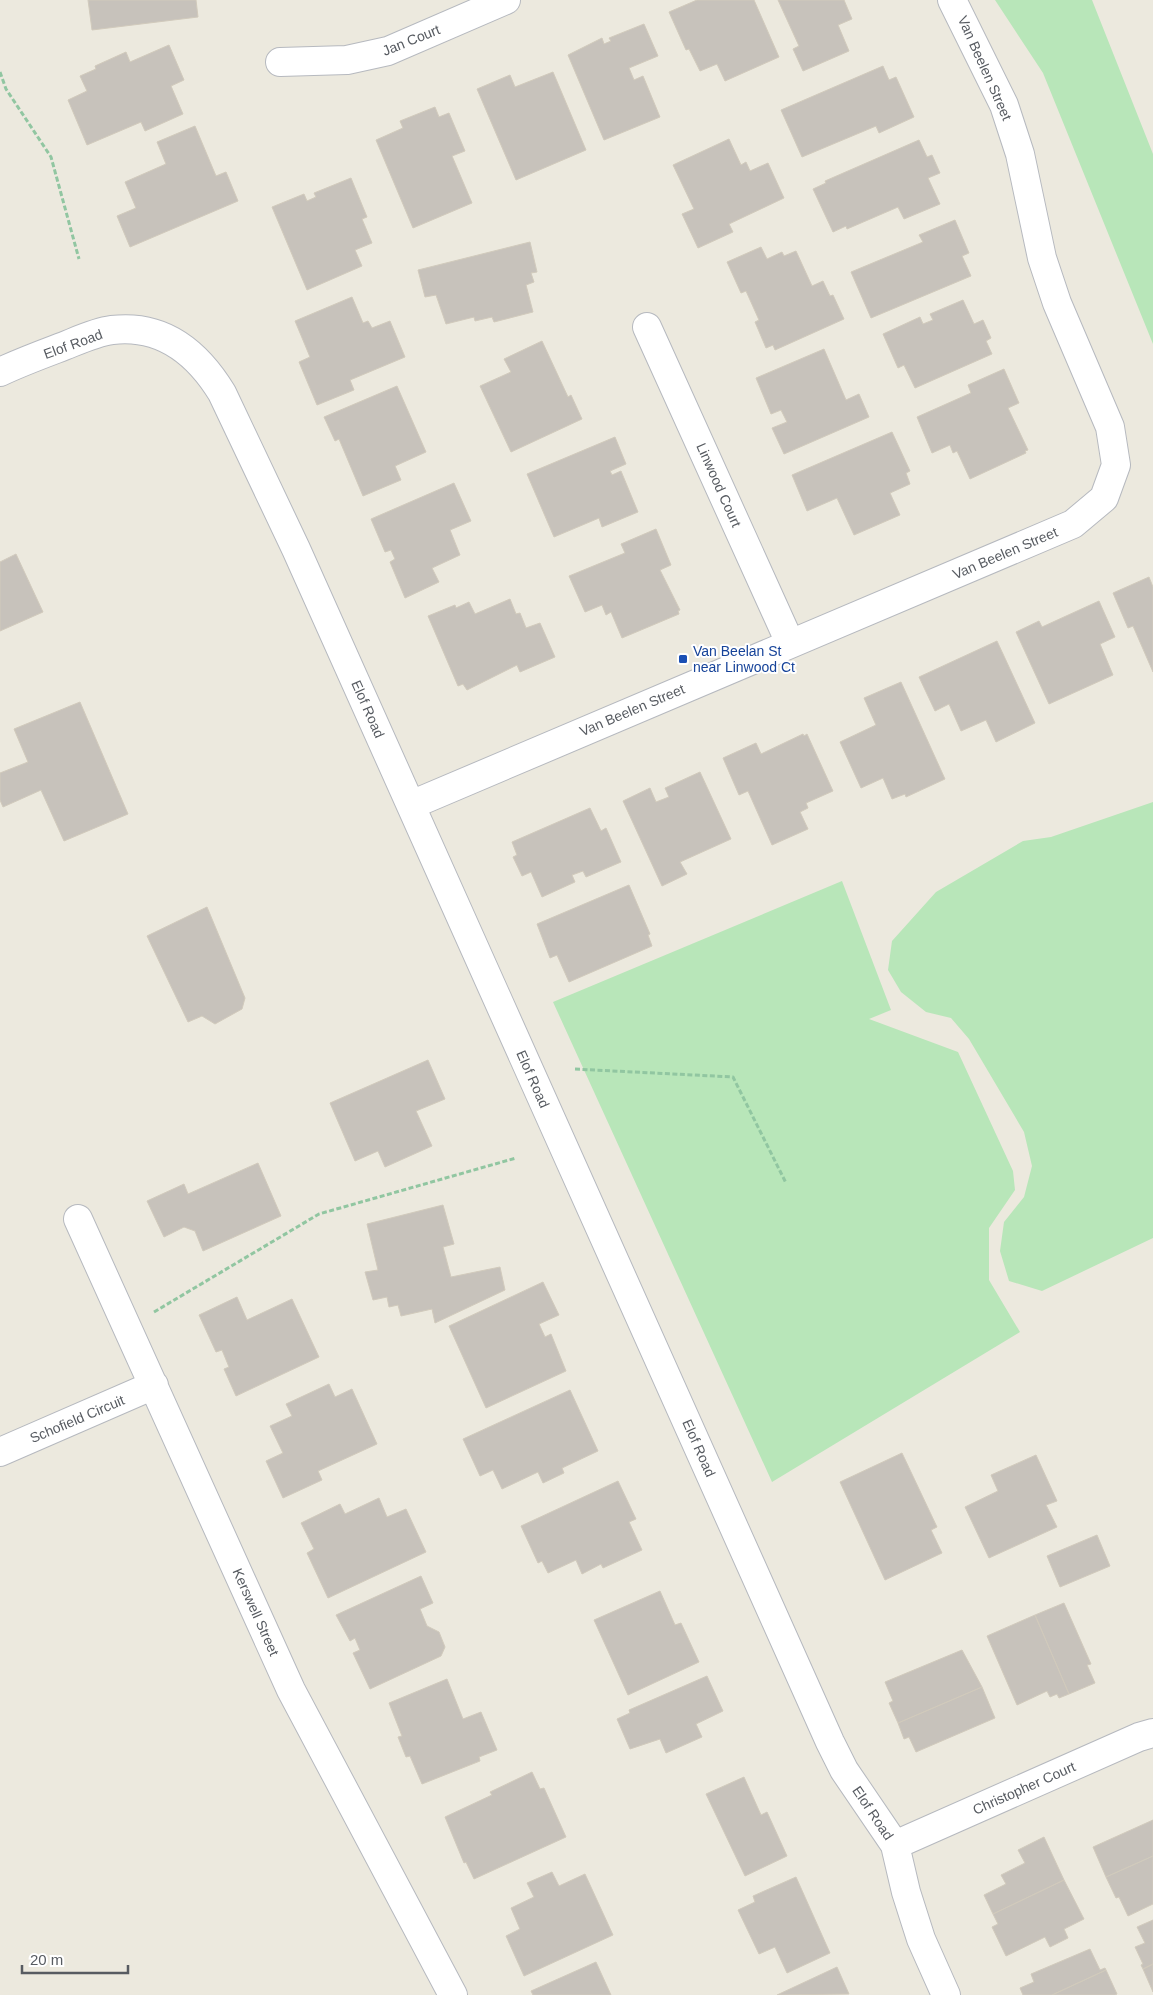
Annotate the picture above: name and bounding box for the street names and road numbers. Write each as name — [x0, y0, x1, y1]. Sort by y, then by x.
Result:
street label: Van Beelen Street — [955, 13, 1015, 123]
street label: Jan Court — [380, 21, 442, 59]
street label: Elof Road — [41, 326, 105, 362]
street label: Linwood Court — [693, 441, 745, 530]
street label: Van Beelen Street — [950, 524, 1060, 582]
street label: Elof Road — [348, 678, 388, 740]
street label: Van Beelen Street — [577, 681, 687, 739]
street label: Elof Road — [513, 1048, 553, 1110]
street label: Schofield Circuit — [27, 1392, 127, 1446]
street label: Elof Road — [679, 1417, 719, 1479]
street label: Kerswell Street — [230, 1566, 282, 1658]
street label: Christopher Court — [970, 1758, 1078, 1818]
street label: Elof Road — [849, 1783, 897, 1843]

